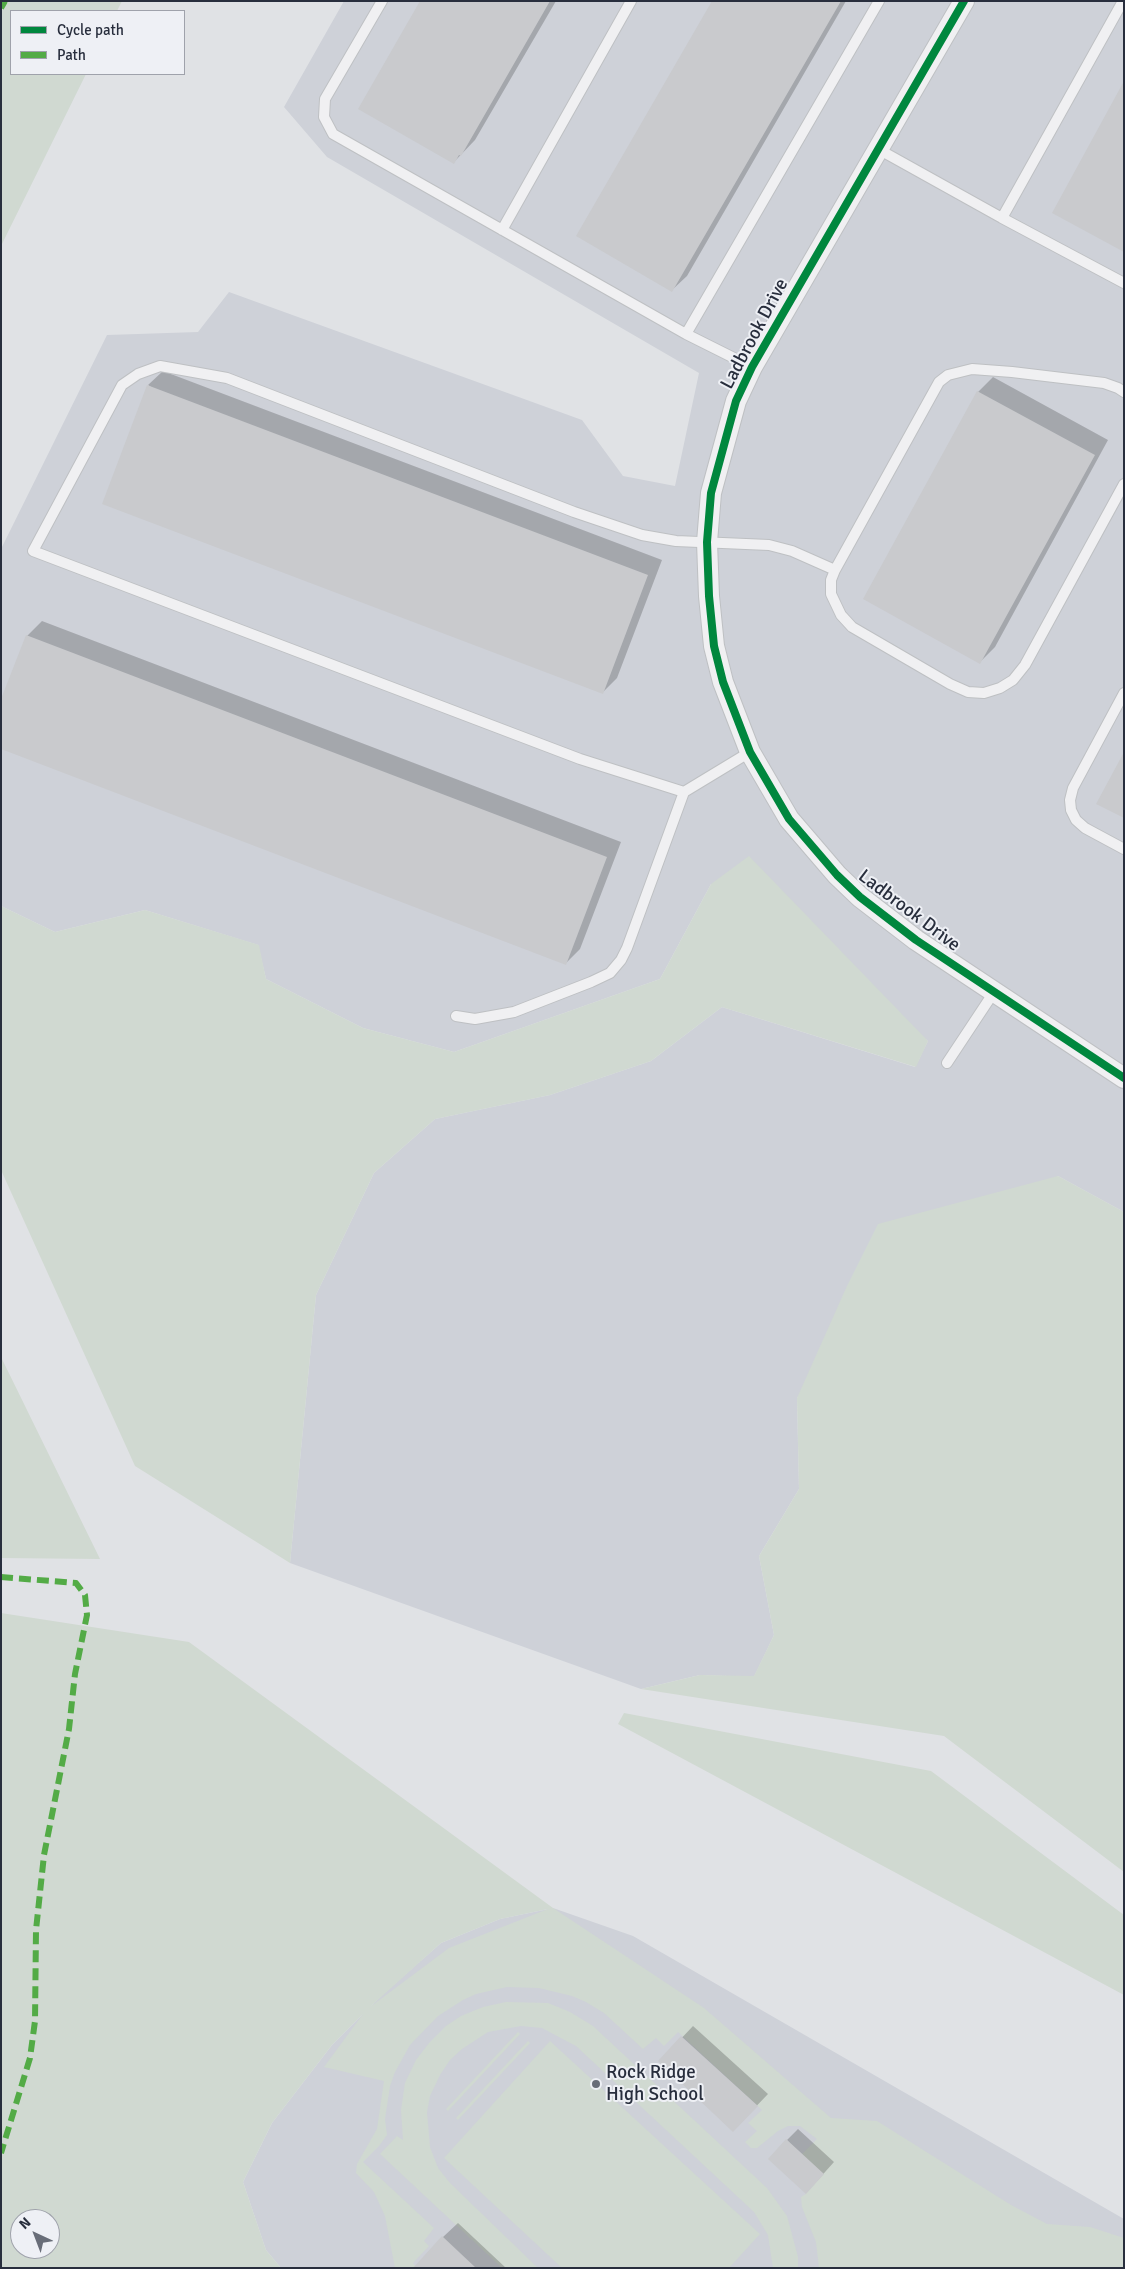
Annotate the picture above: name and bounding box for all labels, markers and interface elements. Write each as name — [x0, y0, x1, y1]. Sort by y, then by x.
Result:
legend — [10, 10, 185, 75]
text: Cycle path — [57, 21, 124, 39]
text: Path — [57, 46, 86, 64]
street label: Ladbrook Drive — [716, 275, 794, 393]
street label: Ladbrook Drive — [853, 865, 965, 957]
place label: Rock Ridge High School — [606, 2062, 704, 2106]
marker: Rock Ridge High School — [590, 2078, 602, 2090]
north arrow — [10, 2209, 60, 2259]
text: N — [16, 2214, 34, 2233]

